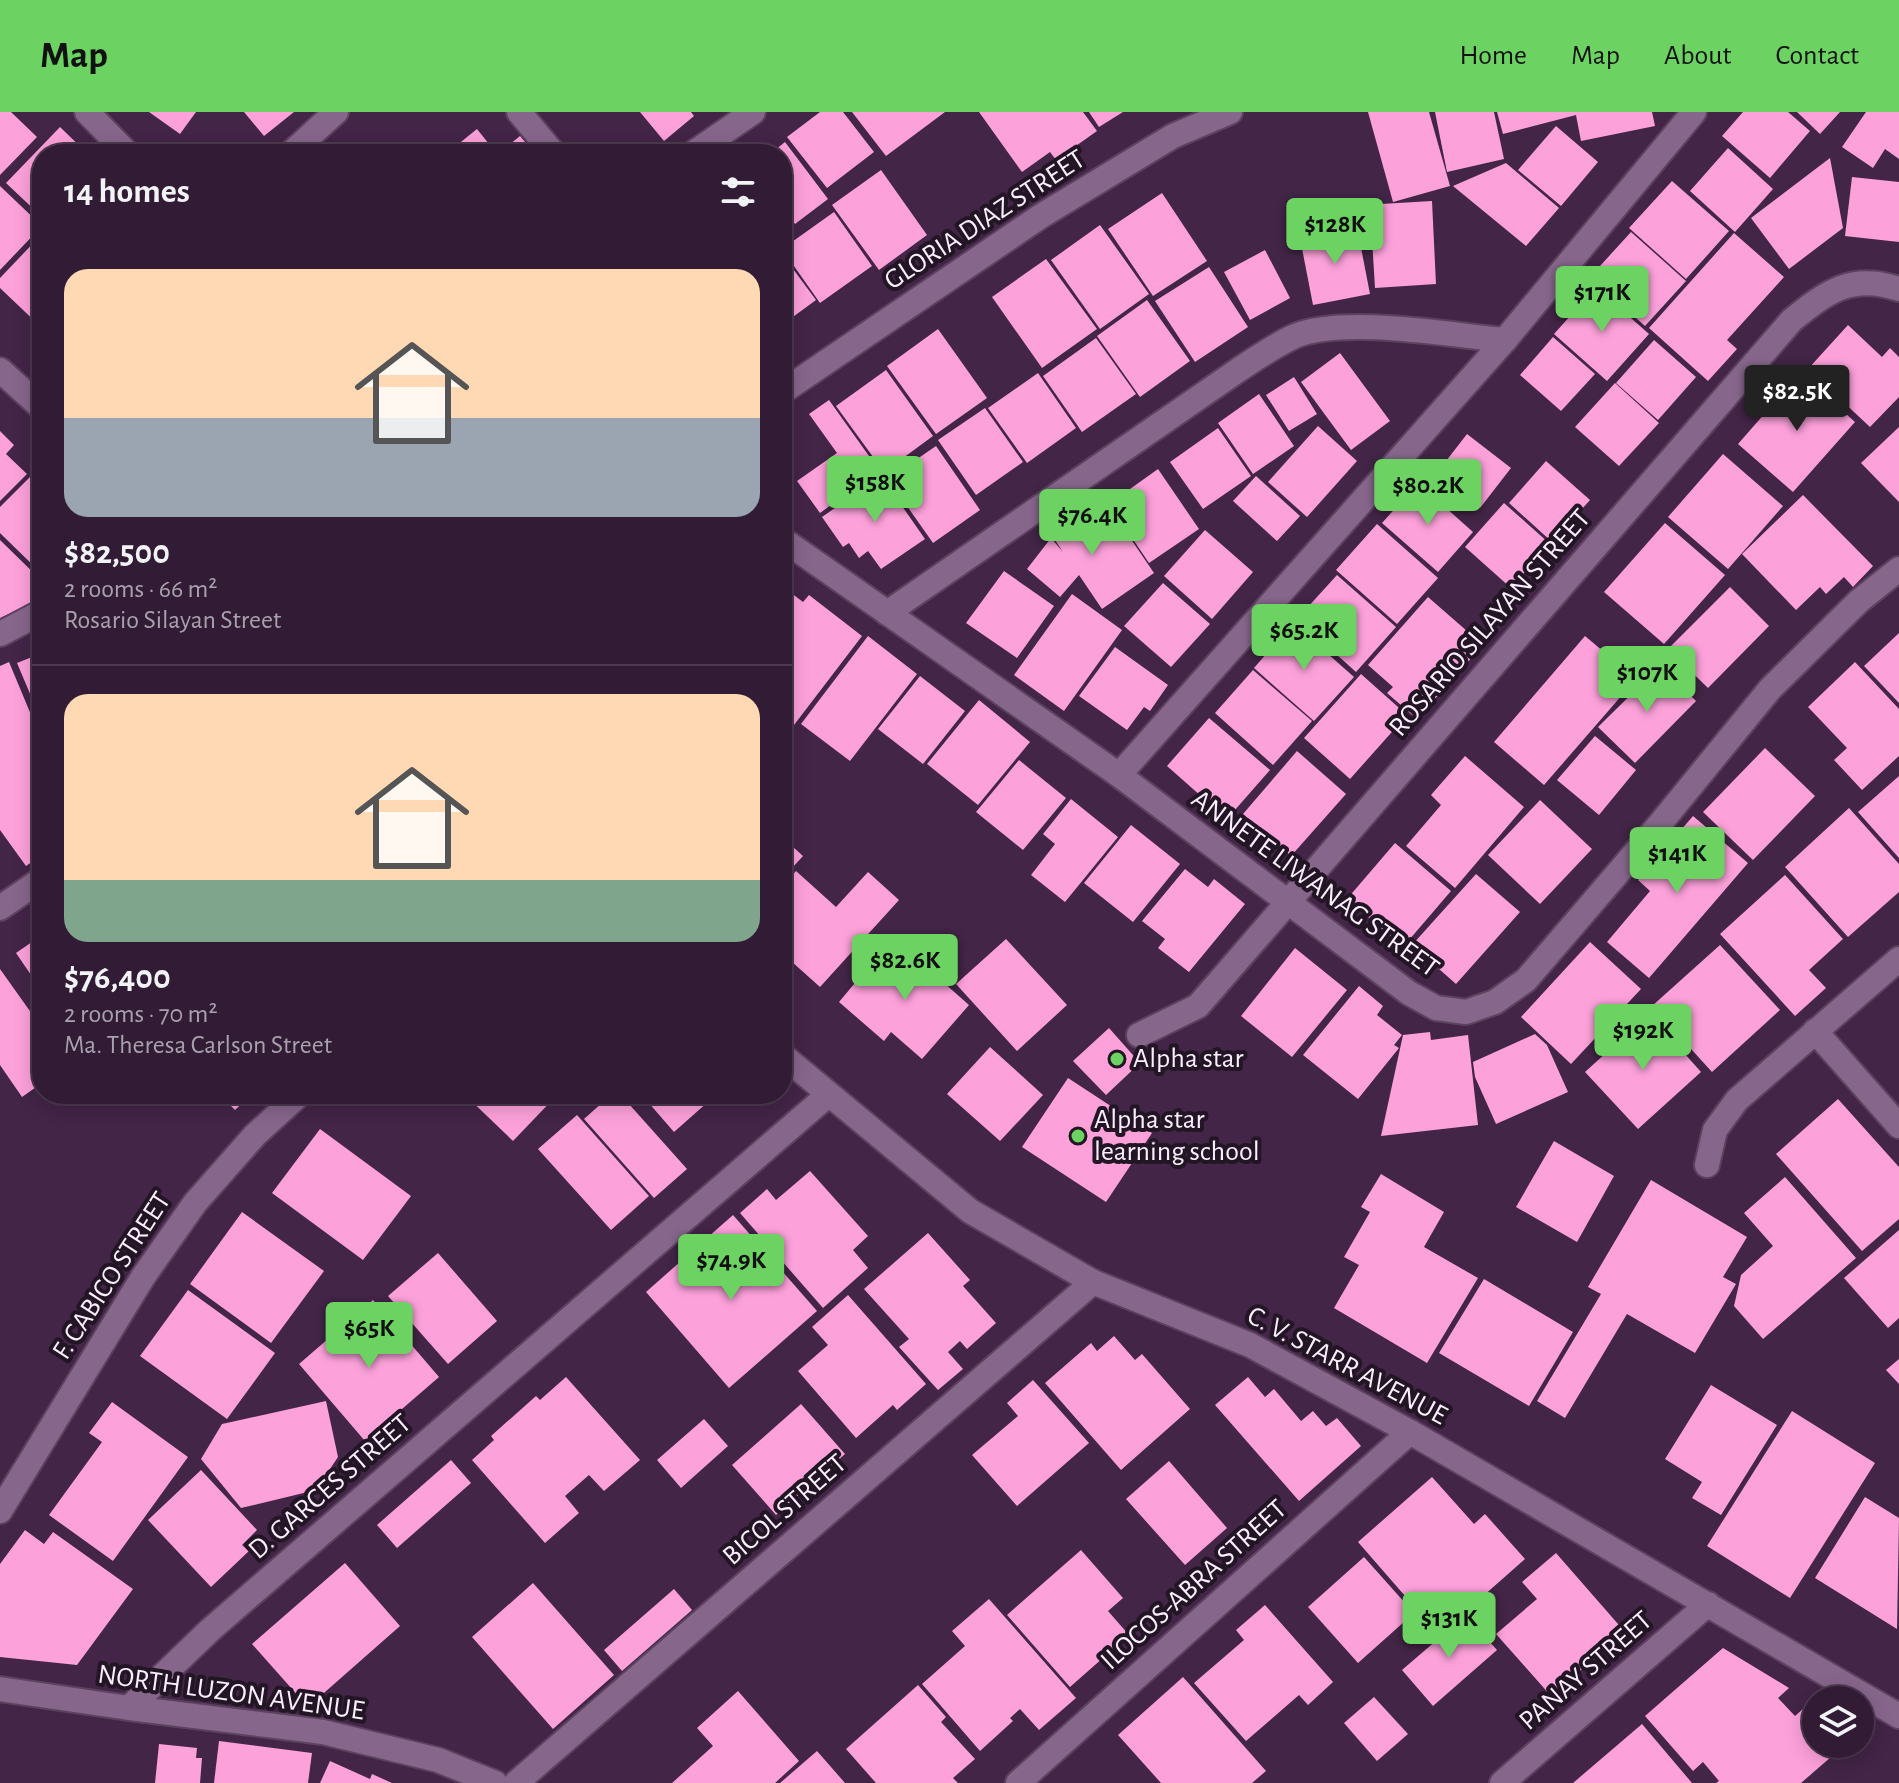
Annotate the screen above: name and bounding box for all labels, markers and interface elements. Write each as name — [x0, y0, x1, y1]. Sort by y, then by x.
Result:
text: Map — [40, 37, 108, 75]
text: Home — [1460, 42, 1527, 70]
text: Map — [1571, 42, 1620, 70]
text: About — [1664, 42, 1732, 70]
text: Contact — [1776, 42, 1859, 70]
street label: GLORIA DIAZ STREET — [880, 145, 1091, 295]
icon: filters — [716, 170, 760, 214]
text: 14 homes — [64, 175, 190, 209]
pin: $128K — [1279, 198, 1391, 266]
text: $128K — [1304, 211, 1366, 237]
pin: $171K — [1546, 266, 1658, 334]
text: $171K — [1574, 279, 1630, 305]
icon: home — [340, 321, 484, 465]
pin: $82.5K — [1732, 365, 1862, 433]
text: $82.5K — [1762, 378, 1832, 404]
pin: $158K — [819, 456, 931, 524]
pin: $80.2K — [1363, 459, 1493, 527]
text: $158K — [845, 469, 905, 495]
text: $80.2K — [1392, 472, 1464, 498]
pin: $76.4K — [1027, 489, 1157, 557]
text: $76.4K — [1057, 502, 1127, 528]
street label: ROSARIO SILAYAN STREET — [1384, 504, 1596, 742]
text: $82,500 — [64, 536, 170, 570]
text: 2 rooms · 66 m² — [64, 576, 217, 602]
pin: $65.2K — [1239, 604, 1369, 672]
text: Rosario Silayan Street — [64, 607, 281, 633]
text: $65.2K — [1270, 617, 1338, 643]
pin: $107K — [1591, 646, 1703, 714]
text: $107K — [1616, 659, 1678, 685]
icon: home — [340, 746, 484, 890]
street label: ANNETE LIWANAG STREET — [1186, 785, 1444, 983]
pin: $141K — [1621, 827, 1733, 895]
text: $141K — [1648, 840, 1706, 866]
pin: $82.6K — [840, 934, 970, 1002]
text: $82.6K — [870, 947, 940, 973]
text: $76,400 — [64, 961, 171, 995]
text: 2 rooms · 70 m² — [64, 1001, 217, 1027]
pin: $192K — [1587, 1004, 1699, 1072]
text: $192K — [1612, 1017, 1674, 1043]
text: Ma. Theresa Carlson Street — [64, 1032, 332, 1058]
place label: Alpha star — [1133, 1045, 1243, 1073]
marker: Alpha star — [1108, 1050, 1126, 1068]
place label: Alpha star learning school — [1094, 1106, 1260, 1166]
marker: Alpha star learning school — [1069, 1127, 1087, 1145]
street label: F. CABICO STREET — [48, 1187, 176, 1364]
pin: $74.9K — [666, 1234, 796, 1302]
text: $74.9K — [696, 1247, 766, 1273]
pin: $65K — [322, 1302, 416, 1370]
street label: C. V. STARR AVENUE — [1243, 1302, 1451, 1430]
text: $65K — [344, 1315, 394, 1341]
street label: D. GARCES STREET — [244, 1409, 417, 1565]
street label: BICOL STREET — [718, 1449, 852, 1571]
street label: ILOCOS-ABRA STREET — [1096, 1494, 1292, 1675]
pin: $131K — [1393, 1592, 1505, 1660]
text: $131K — [1421, 1605, 1477, 1631]
street label: PANAY STREET — [1514, 1606, 1658, 1736]
street label: NORTH LUZON AVENUE — [96, 1660, 366, 1726]
map controls — [1802, 1686, 1874, 1758]
button: layers — [1802, 1686, 1874, 1758]

